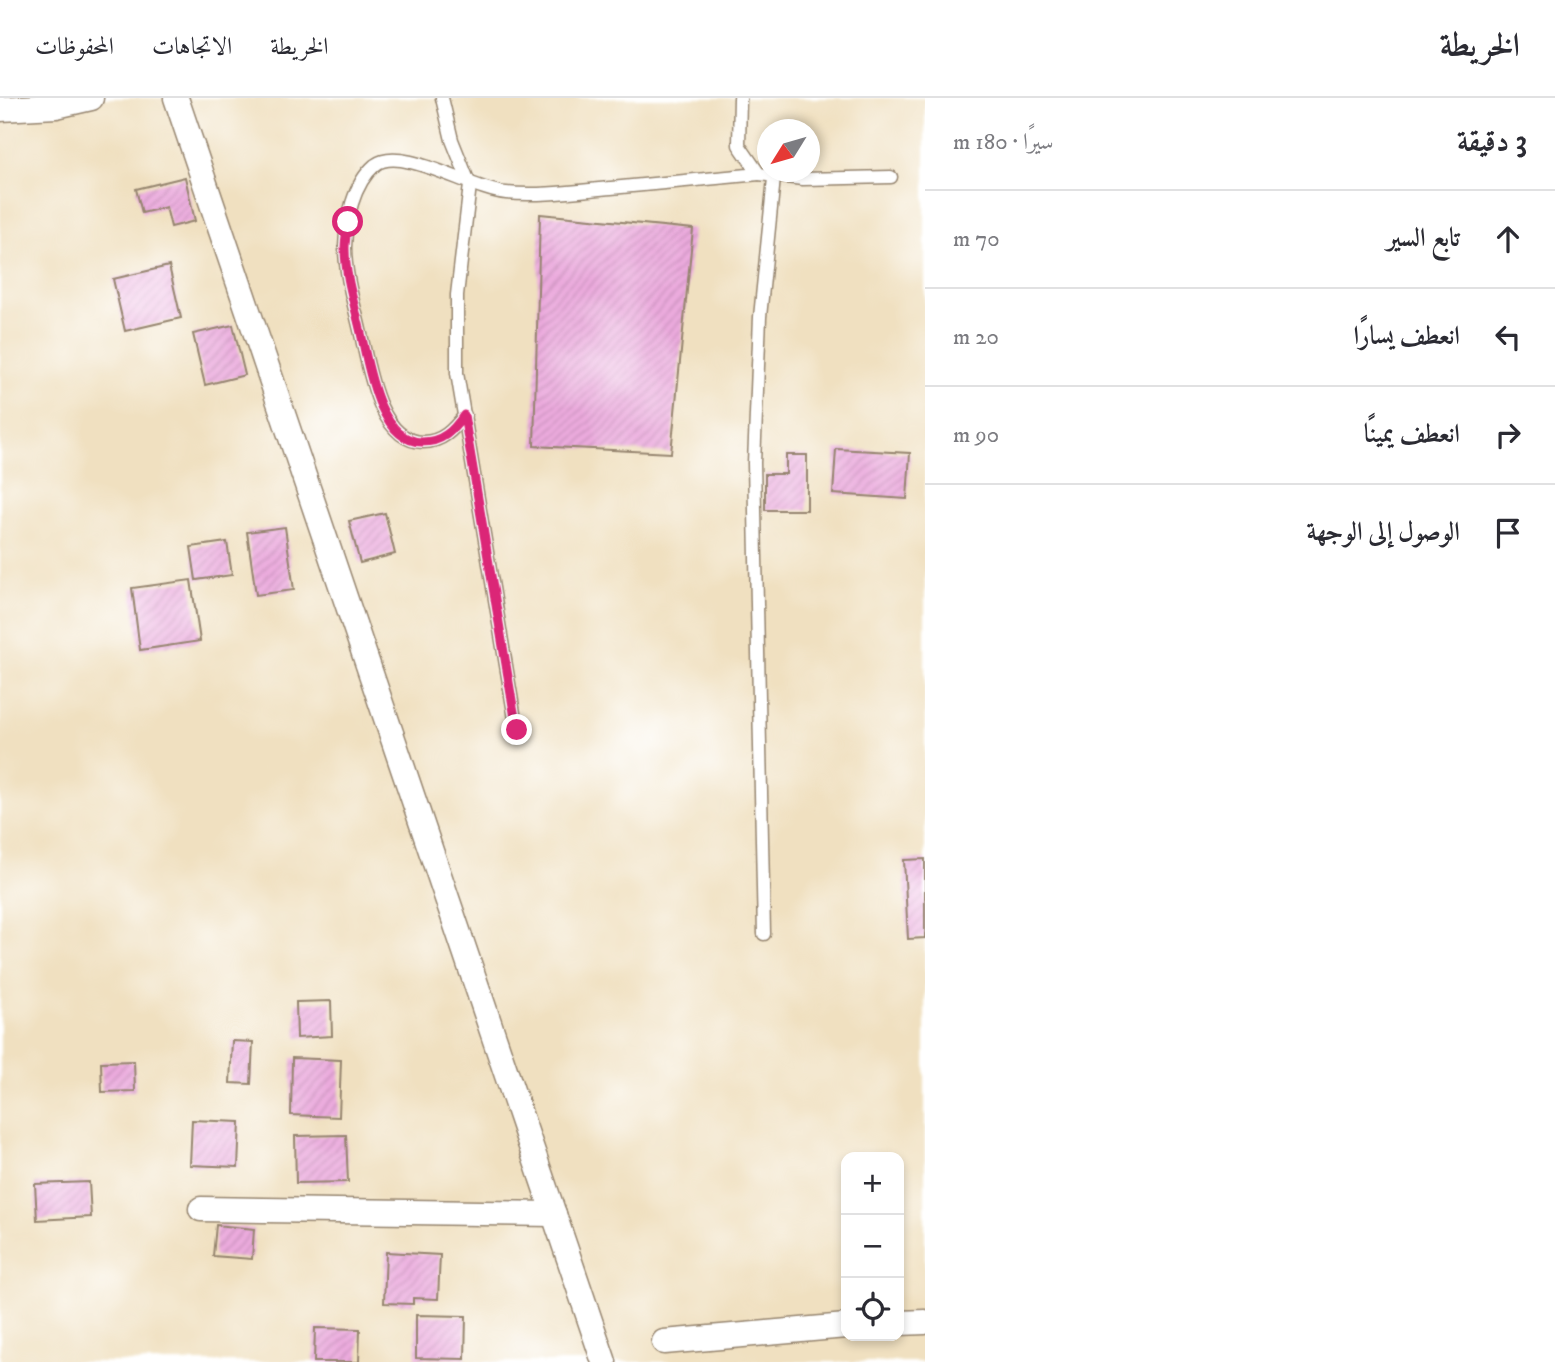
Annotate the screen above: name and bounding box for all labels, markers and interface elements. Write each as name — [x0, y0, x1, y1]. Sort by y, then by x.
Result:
text: الخريطة — [1440, 26, 1520, 67]
text: المحفوظات — [35, 32, 114, 62]
text: الاتجاهات — [152, 32, 232, 62]
text: الخريطة — [270, 32, 329, 62]
north arrow — [757, 119, 820, 182]
text: 3 دقيقة — [1457, 124, 1527, 161]
text: سيرًا · 180 m — [953, 128, 1054, 157]
route start — [332, 206, 363, 237]
icon: ahead — [1489, 220, 1527, 258]
text: تابع السير — [1387, 222, 1460, 255]
text: 70 m — [953, 225, 1000, 254]
icon: left — [1489, 318, 1527, 356]
text: انعطف يسارًا — [1353, 320, 1460, 353]
text: 20 m — [953, 323, 999, 352]
icon: right — [1489, 416, 1527, 454]
text: انعطف يمينًا — [1364, 418, 1460, 451]
text: 90 m — [953, 421, 999, 450]
icon: arrive — [1489, 514, 1527, 552]
text: الوصول إلى الوجهة — [1306, 516, 1460, 549]
route end — [501, 714, 532, 745]
map controls — [841, 1152, 904, 1341]
button: + — [841, 1152, 904, 1215]
button: − — [841, 1215, 904, 1278]
button: locate — [841, 1278, 904, 1341]

